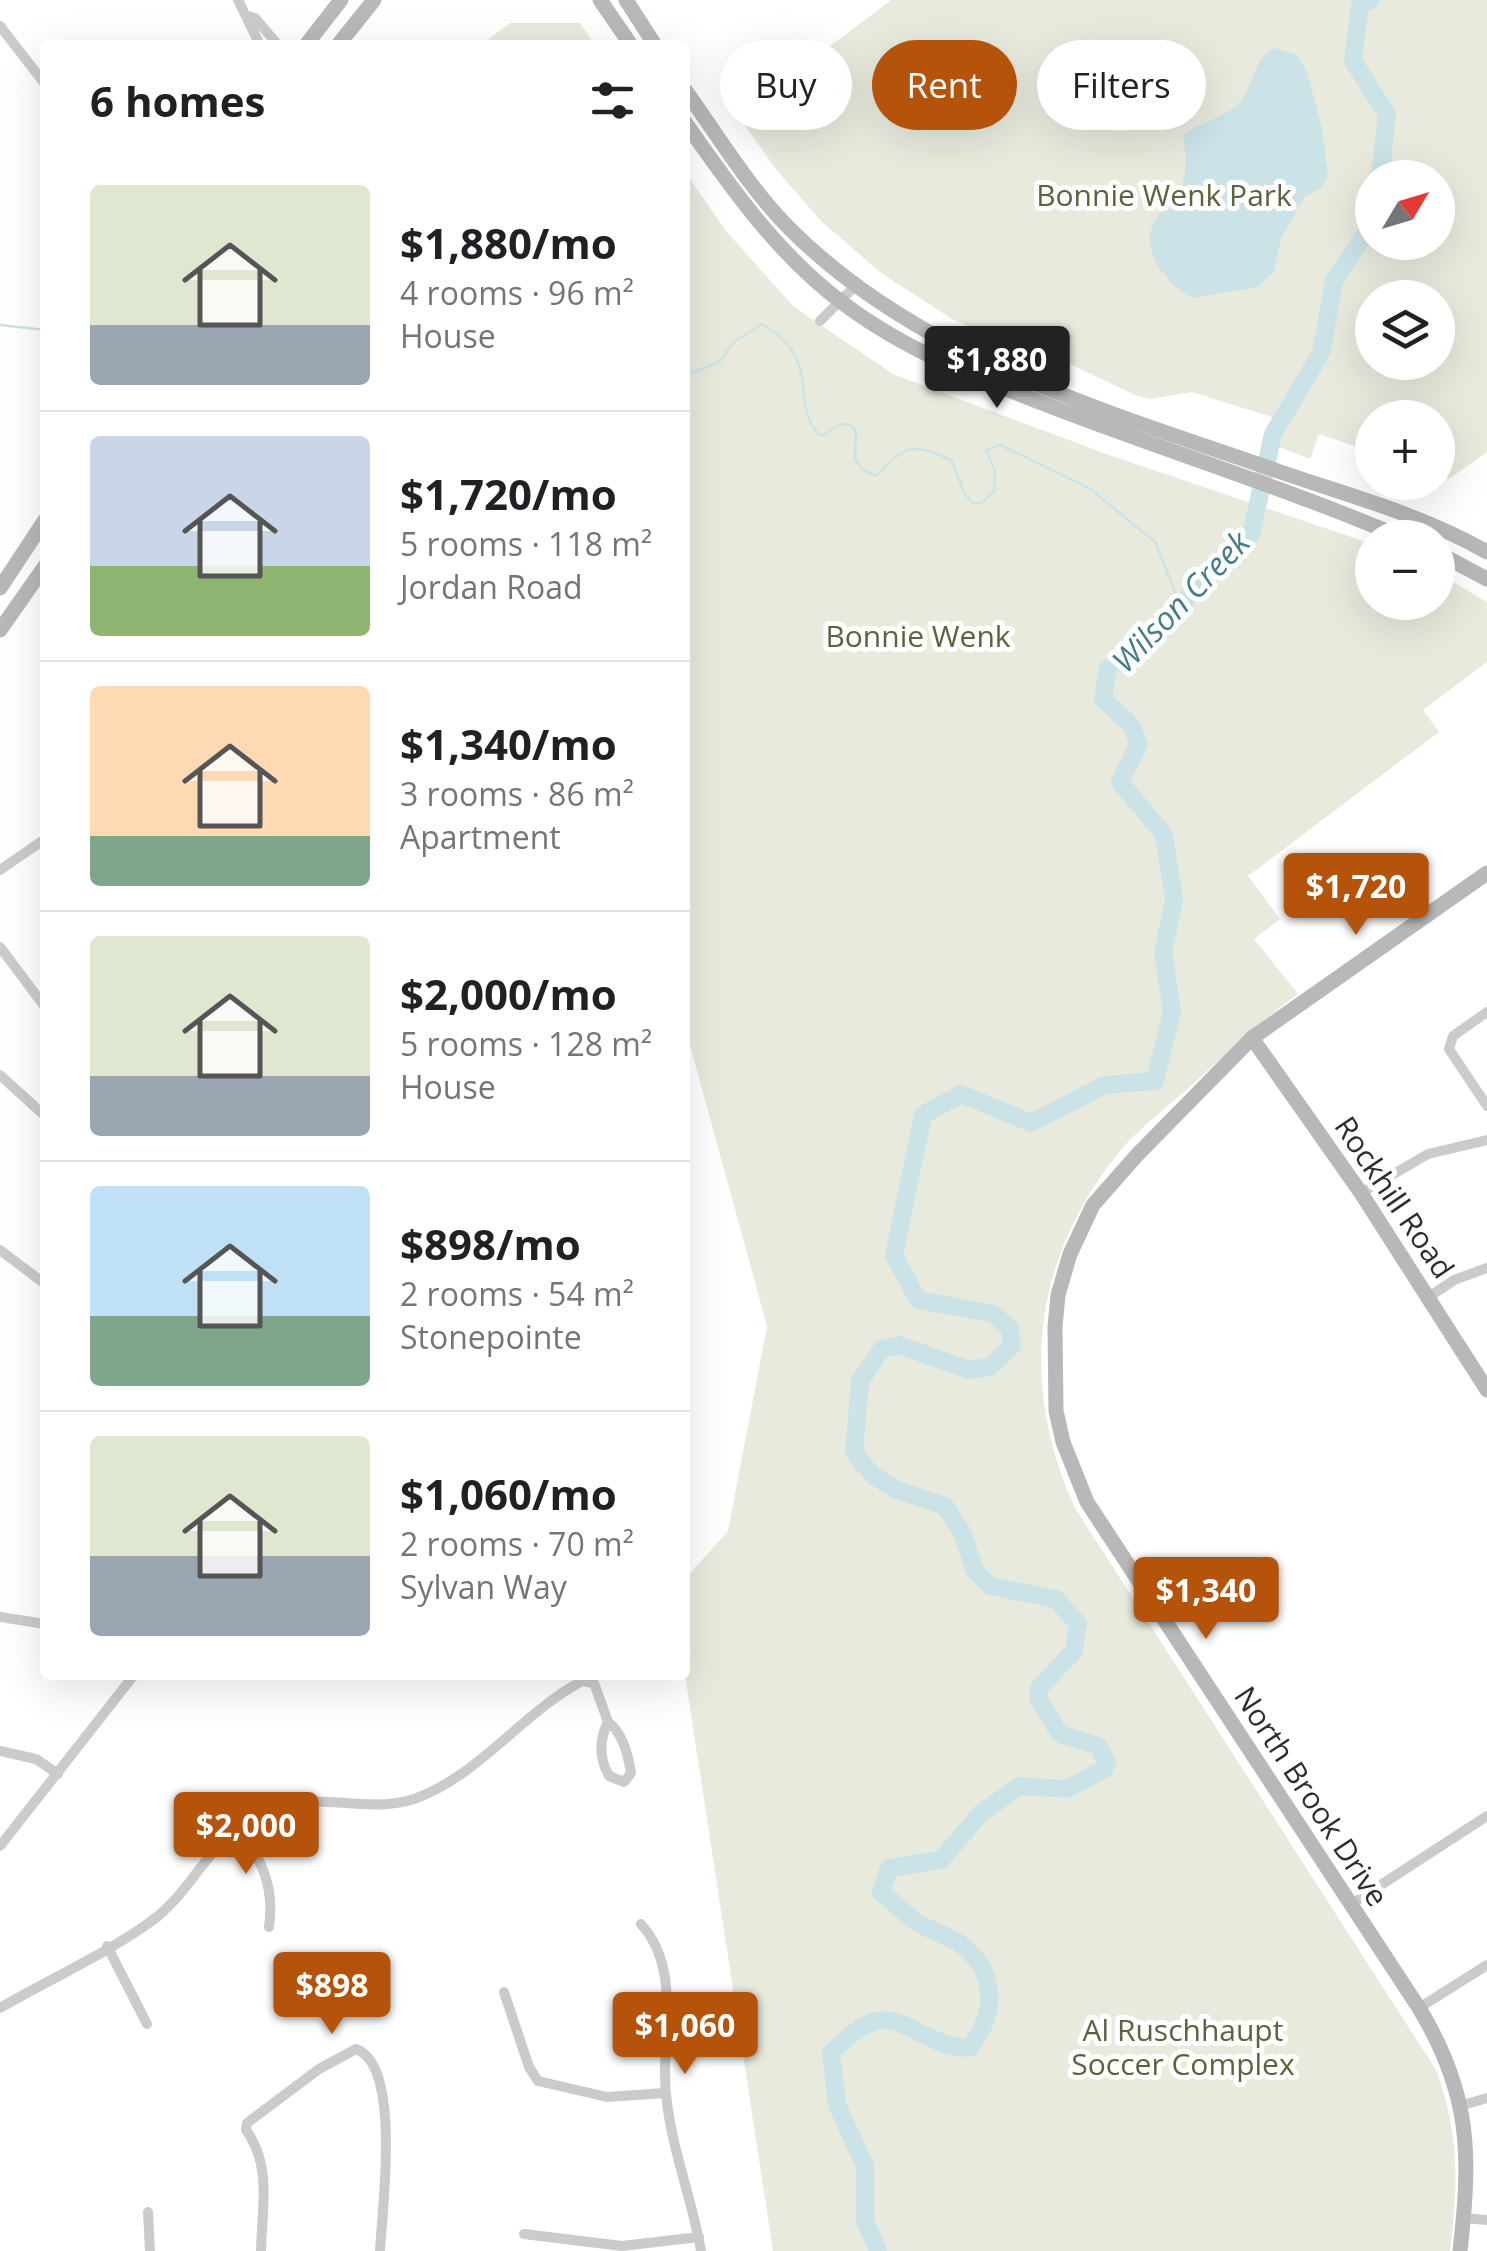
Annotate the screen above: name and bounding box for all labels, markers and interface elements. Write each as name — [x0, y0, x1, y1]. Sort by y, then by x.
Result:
chip: Buy — [720, 40, 852, 130]
chip: Rent — [872, 40, 1017, 130]
chip: Filters — [1037, 40, 1206, 130]
text: 6 homes — [90, 72, 265, 129]
icon: filters — [585, 73, 640, 128]
north arrow — [1355, 160, 1455, 260]
map controls — [1355, 160, 1455, 620]
park label: Bonnie Wenk Park — [1036, 174, 1292, 215]
text: $1,880/mo — [400, 214, 617, 271]
icon: home — [170, 225, 290, 345]
text: 4 rooms · 96 m² — [400, 271, 634, 314]
button: layers — [1355, 280, 1455, 380]
text: House — [400, 314, 496, 357]
pin: $1,880 — [916, 326, 1078, 411]
text: $1,880 — [947, 337, 1047, 380]
button: + — [1355, 400, 1455, 500]
text: $1,720/mo — [400, 465, 617, 522]
icon: home — [170, 476, 290, 596]
water label: Wilson Creek — [1102, 520, 1259, 681]
button: − — [1355, 520, 1455, 620]
text: 5 rooms · 118 m² — [400, 522, 652, 565]
text: Jordan Road — [400, 565, 583, 608]
park label: Bonnie Wenk — [825, 615, 1011, 656]
text: $1,340/mo — [400, 715, 617, 772]
icon: home — [170, 726, 290, 846]
text: 3 rooms · 86 m² — [400, 772, 634, 815]
text: Apartment — [400, 815, 561, 858]
pin: $1,720 — [1275, 853, 1437, 938]
text: $1,720 — [1306, 864, 1406, 907]
text: $2,000/mo — [400, 965, 617, 1022]
icon: home — [170, 976, 290, 1096]
text: 5 rooms · 128 m² — [400, 1022, 652, 1065]
text: House — [400, 1065, 496, 1108]
street label: Rockhill Road — [1326, 1108, 1464, 1286]
text: $898/mo — [400, 1215, 581, 1272]
icon: home — [170, 1226, 290, 1346]
text: 2 rooms · 54 m² — [400, 1272, 634, 1315]
text: Stonepointe — [400, 1315, 582, 1358]
text: $1,060/mo — [400, 1465, 617, 1522]
icon: home — [170, 1476, 290, 1596]
text: 2 rooms · 70 m² — [400, 1522, 634, 1565]
pin: $1,340 — [1125, 1557, 1287, 1642]
text: Sylvan Way — [400, 1565, 567, 1608]
text: $1,340 — [1156, 1568, 1256, 1611]
street label: North Brook Drive — [1225, 1678, 1399, 1914]
pin: $2,000 — [165, 1792, 327, 1877]
text: $2,000 — [196, 1803, 296, 1846]
pin: $898 — [273, 1952, 391, 2037]
text: $898 — [295, 1963, 369, 2006]
pin: $1,060 — [604, 1992, 766, 2077]
text: $1,060 — [635, 2003, 735, 2046]
park label: Al Ruschhaupt Soccer Complex — [1071, 2009, 1295, 2084]

